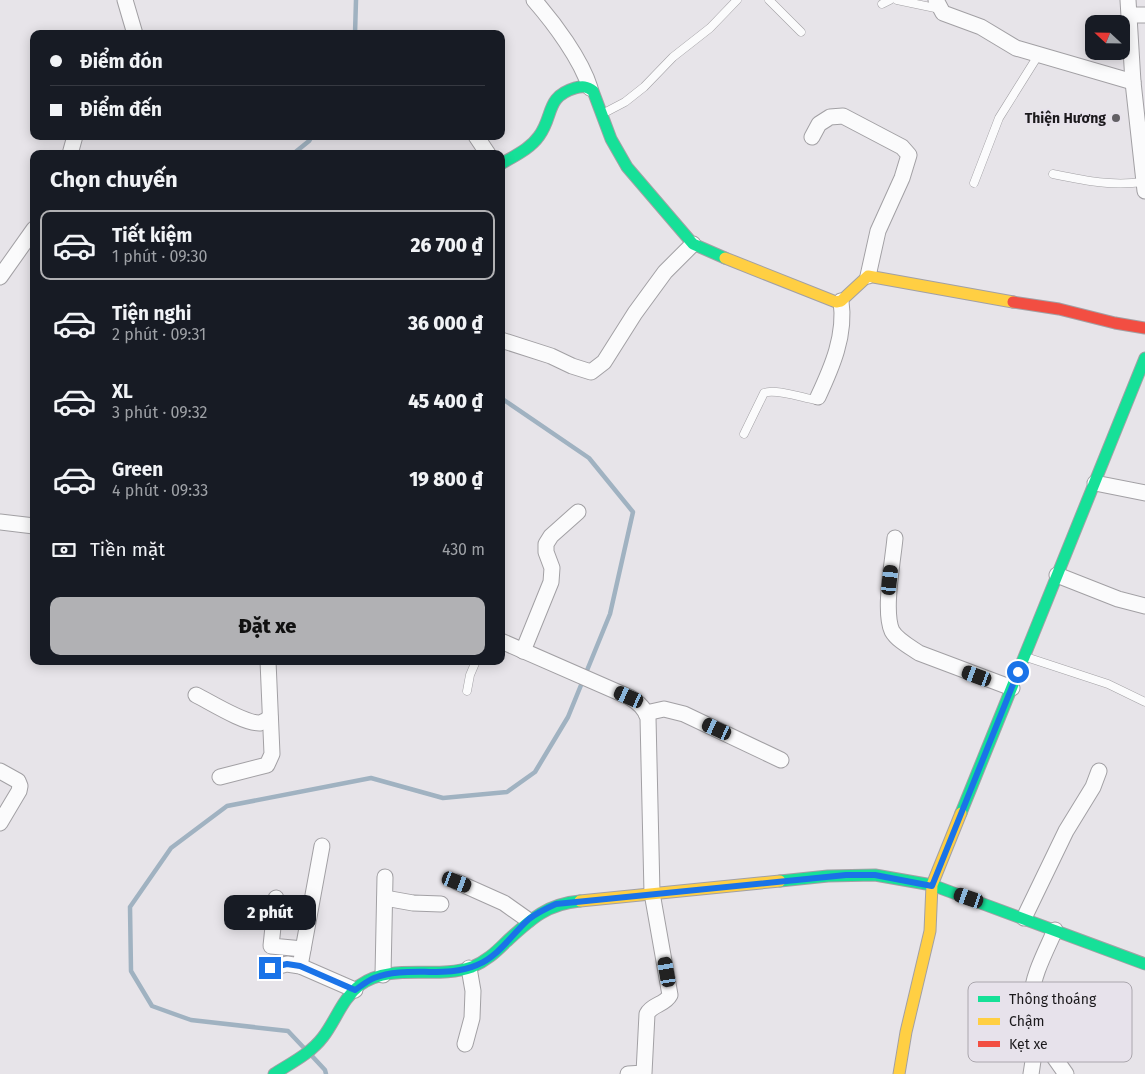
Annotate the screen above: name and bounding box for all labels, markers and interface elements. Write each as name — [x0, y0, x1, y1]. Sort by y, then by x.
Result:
north arrow — [1085, 15, 1130, 60]
map controls — [1085, 15, 1130, 60]
text: Điểm đón — [80, 50, 163, 73]
text: Điểm đến — [80, 98, 162, 121]
place label: Thiện Hương — [1025, 110, 1106, 127]
marker: Thiện Hương — [1110, 112, 1122, 124]
text: Chọn chuyến — [50, 166, 178, 193]
icon: car — [52, 223, 97, 268]
text: Tiết kiệm — [112, 224, 192, 247]
text: 26 700 ₫ — [411, 234, 483, 257]
text: 1 phút · 09:30 — [112, 247, 208, 266]
icon: car — [52, 301, 97, 346]
text: Tiện nghi — [112, 302, 191, 325]
text: 36 000 ₫ — [408, 312, 483, 335]
text: 2 phút · 09:31 — [112, 325, 206, 344]
icon: car — [52, 379, 97, 424]
text: XL — [112, 380, 133, 403]
text: 45 400 ₫ — [408, 390, 483, 413]
text: 3 phút · 09:32 — [112, 403, 207, 422]
icon: car — [52, 457, 97, 502]
text: Green — [112, 458, 163, 481]
text: 19 800 ₫ — [409, 468, 483, 491]
text: 4 phút · 09:33 — [112, 481, 208, 500]
icon: cash — [50, 536, 78, 564]
text: Tiền mặt — [90, 538, 165, 561]
text: 430 m — [442, 540, 485, 559]
car — [880, 564, 899, 596]
button: Đặt xe — [50, 597, 485, 655]
route start — [1007, 661, 1029, 683]
car — [960, 664, 993, 688]
car — [612, 684, 645, 710]
car — [700, 716, 733, 742]
car — [440, 870, 473, 894]
car — [952, 886, 985, 910]
callout: 2 phút — [224, 896, 316, 930]
text: 2 phút — [247, 903, 293, 922]
car — [657, 956, 676, 988]
route end — [259, 957, 281, 979]
legend — [968, 982, 1132, 1062]
text: Thông thoáng — [1009, 991, 1097, 1008]
text: Chậm — [1009, 1013, 1045, 1030]
text: Kẹt xe — [1009, 1036, 1048, 1053]

